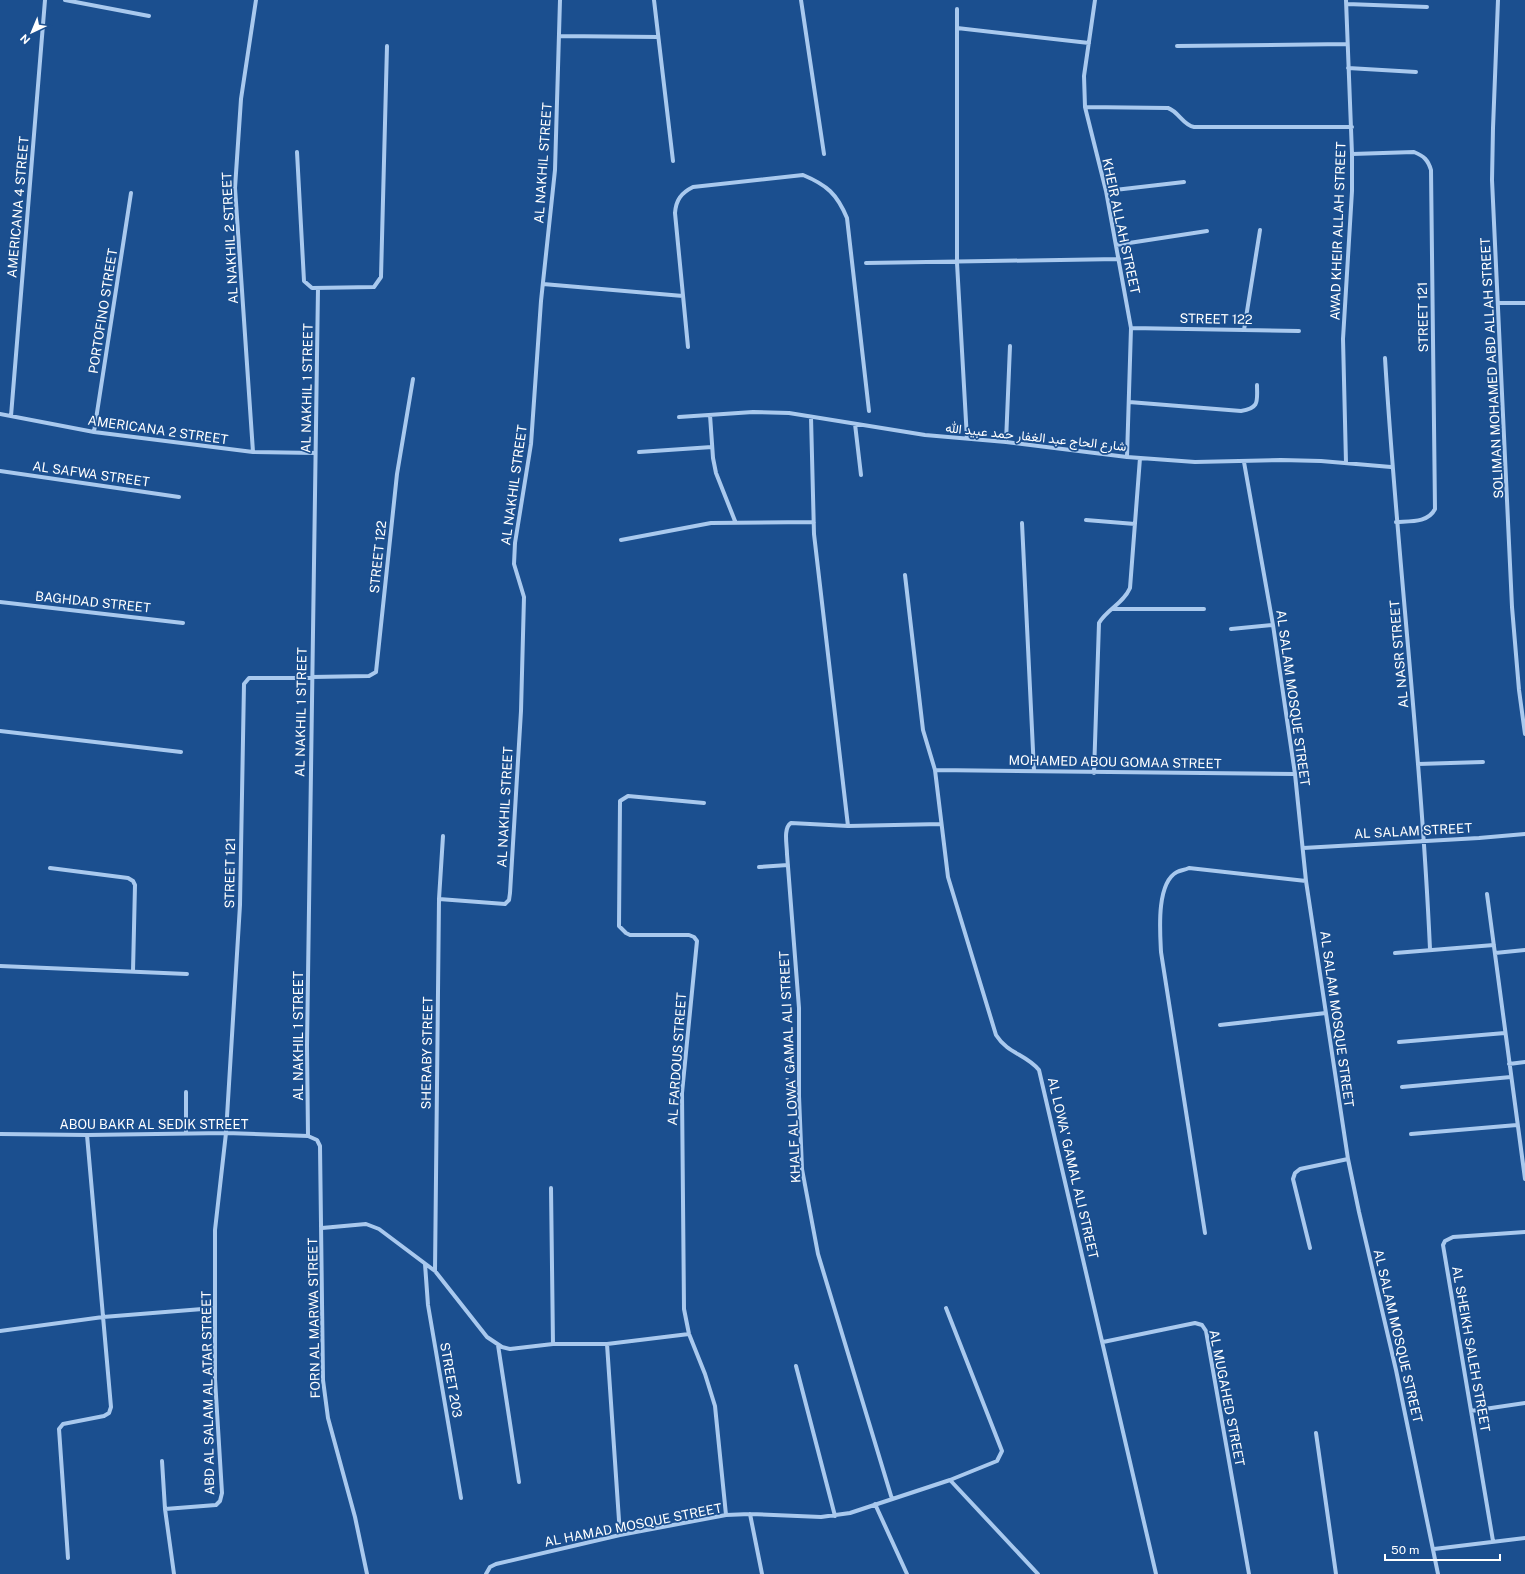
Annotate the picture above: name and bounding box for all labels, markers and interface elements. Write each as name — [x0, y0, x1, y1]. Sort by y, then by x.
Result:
north arrow — [12, 12, 52, 52]
text: N — [18, 32, 32, 46]
street label: AL NAKHIL STREET — [531, 102, 555, 224]
street label: AMERICANA 4 STREET — [4, 135, 32, 278]
street label: AWAD KHEIR ALLAH STREET — [1327, 141, 1349, 321]
street label: KHEIR ALLAH STREET — [1099, 157, 1143, 296]
street label: AL NAKHIL 2 STREET — [219, 171, 241, 304]
street label: SOLIMAN MOHAMED ABD ALLAH STREET — [1478, 237, 1506, 499]
street label: PORTOFINO STREET — [86, 247, 120, 375]
street label: STREET 121 — [1415, 282, 1431, 352]
street label: STREET 122 — [1179, 311, 1253, 327]
street label: AL NAKHIL 1 STREET — [298, 323, 316, 453]
street label: AMERICANA 2 STREET — [87, 413, 229, 447]
street label: شارع الحاج عبد الغفار حمد عبيد الله — [945, 420, 1127, 456]
street label: AL NAKHIL STREET — [498, 424, 530, 546]
street label: AL SAFWA STREET — [32, 458, 151, 490]
street label: STREET 122 — [367, 520, 389, 594]
street label: BAGHDAD STREET — [34, 588, 152, 616]
street label: AL NASR STREET — [1387, 599, 1411, 709]
street label: AL SALAM MOSQUE STREET — [1273, 609, 1313, 787]
street label: AL NAKHIL 1 STREET — [292, 647, 310, 777]
street label: AL NAKHIL STREET — [494, 746, 516, 868]
street label: MOHAMED ABOU GOMAA STREET — [1008, 753, 1222, 771]
street label: AL SALAM STREET — [1353, 820, 1473, 842]
street label: STREET 121 — [222, 838, 238, 908]
street label: AL SALAM MOSQUE STREET — [1317, 930, 1357, 1108]
street label: KHALF AL LOWA' GAMAL ALI STREET — [776, 950, 804, 1183]
street label: AL NAKHIL 1 STREET — [291, 971, 306, 1101]
street label: AL FARDOUS STREET — [665, 992, 689, 1126]
street label: SHERABY STREET — [419, 996, 435, 1110]
street label: AL LOWA' GAMAL ALI STREET — [1045, 1076, 1101, 1261]
street label: ABOU BAKR AL SEDIK STREET — [60, 1117, 249, 1132]
street label: FORN AL MARWA STREET — [305, 1237, 323, 1398]
street label: AL SALAM MOSQUE STREET — [1371, 1248, 1425, 1425]
street label: AL SHEIKH SALEH STREET — [1449, 1265, 1493, 1433]
street label: ABD AL SALAM AL ATAR STREET — [199, 1290, 217, 1495]
street label: AL MUGAHED STREET — [1206, 1328, 1248, 1468]
street label: STREET 203 — [437, 1341, 465, 1419]
street label: AL HAMAD MOSQUE STREET — [543, 1500, 723, 1550]
scale bar — [1385, 1536, 1500, 1562]
text: 50 m — [1391, 1543, 1419, 1557]

